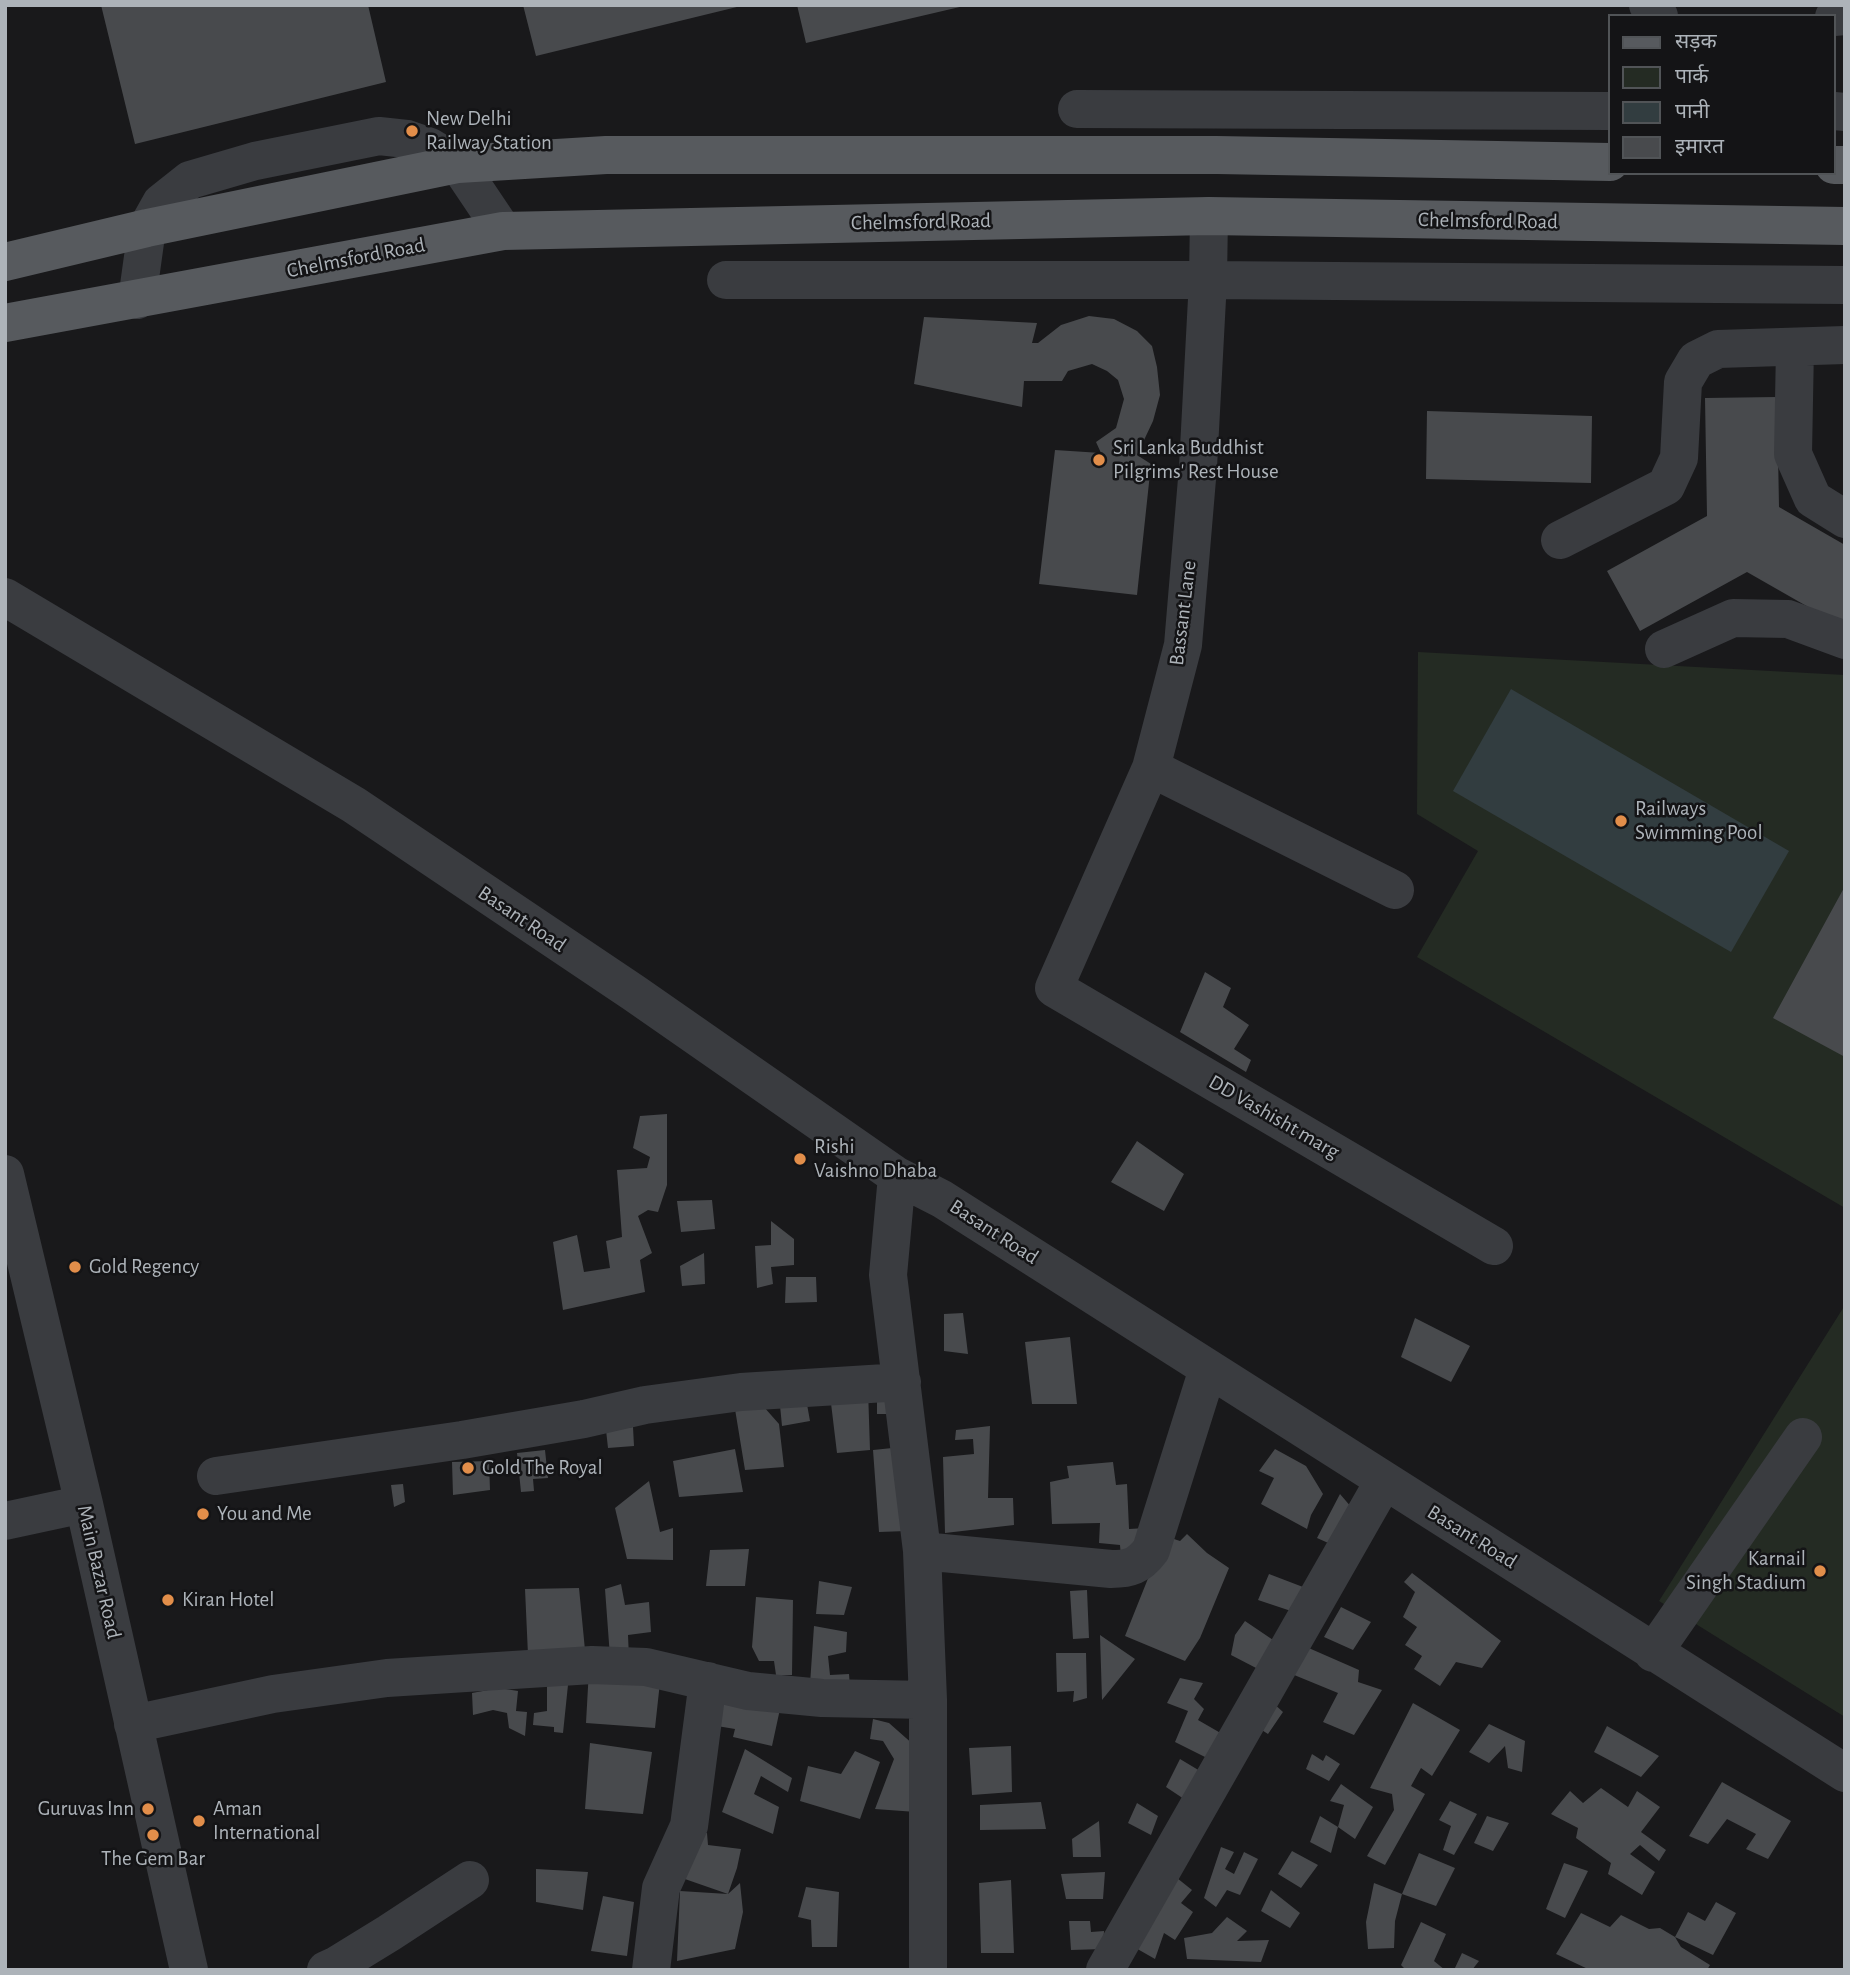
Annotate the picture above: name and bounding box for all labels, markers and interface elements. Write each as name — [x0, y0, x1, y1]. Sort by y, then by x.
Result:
legend — [1608, 14, 1836, 175]
text: सड़क — [1675, 31, 1717, 52]
text: पार्क — [1675, 66, 1709, 87]
text: पानी — [1675, 101, 1709, 122]
place label: New Delhi Railway Station — [426, 106, 552, 156]
marker: New Delhi Railway Station — [404, 123, 420, 139]
text: इमारत — [1675, 136, 1724, 157]
street label: Chelmsford Road — [1418, 207, 1558, 235]
street label: Chelmsford Road — [851, 208, 991, 236]
street label: Chelmsford Road — [285, 232, 427, 284]
place label: Sri Lanka Buddhist Pilgrims' Rest House — [1113, 435, 1279, 485]
marker: Sri Lanka Buddhist Pilgrims' Rest House — [1091, 452, 1107, 468]
street label: Bassant Lane — [1164, 559, 1202, 667]
place label: Railways Swimming Pool — [1635, 796, 1763, 846]
marker: Railways Swimming Pool — [1613, 813, 1629, 829]
street label: Basant Road — [473, 880, 571, 958]
street label: DD Vashisht marg — [1204, 1069, 1344, 1165]
place label: Rishi Vaishno Dhaba — [814, 1134, 937, 1184]
marker: Rishi Vaishno Dhaba — [792, 1151, 808, 1167]
street label: Basant Road — [945, 1194, 1043, 1270]
place label: Gold Regency — [89, 1254, 199, 1280]
marker: Gold Regency — [67, 1259, 83, 1275]
place label: Gold The Royal — [482, 1455, 603, 1481]
marker: Gold The Royal — [460, 1460, 476, 1476]
street label: Basant Road — [1422, 1500, 1522, 1574]
place label: You and Me — [217, 1501, 312, 1527]
street label: Main Bazar Road — [71, 1503, 127, 1641]
marker: You and Me — [195, 1506, 211, 1522]
place label: Karnail Singh Stadium — [1686, 1546, 1806, 1596]
marker: Karnail Singh Stadium — [1812, 1563, 1828, 1579]
place label: Kiran Hotel — [182, 1587, 274, 1613]
marker: Kiran Hotel — [160, 1592, 176, 1608]
place label: Guruvas Inn — [38, 1796, 134, 1822]
place label: Aman International — [213, 1796, 320, 1846]
marker: Guruvas Inn — [140, 1801, 156, 1817]
marker: Aman International — [191, 1813, 207, 1829]
marker: The Gem Bar — [145, 1827, 161, 1843]
place label: The Gem Bar — [101, 1846, 205, 1872]

